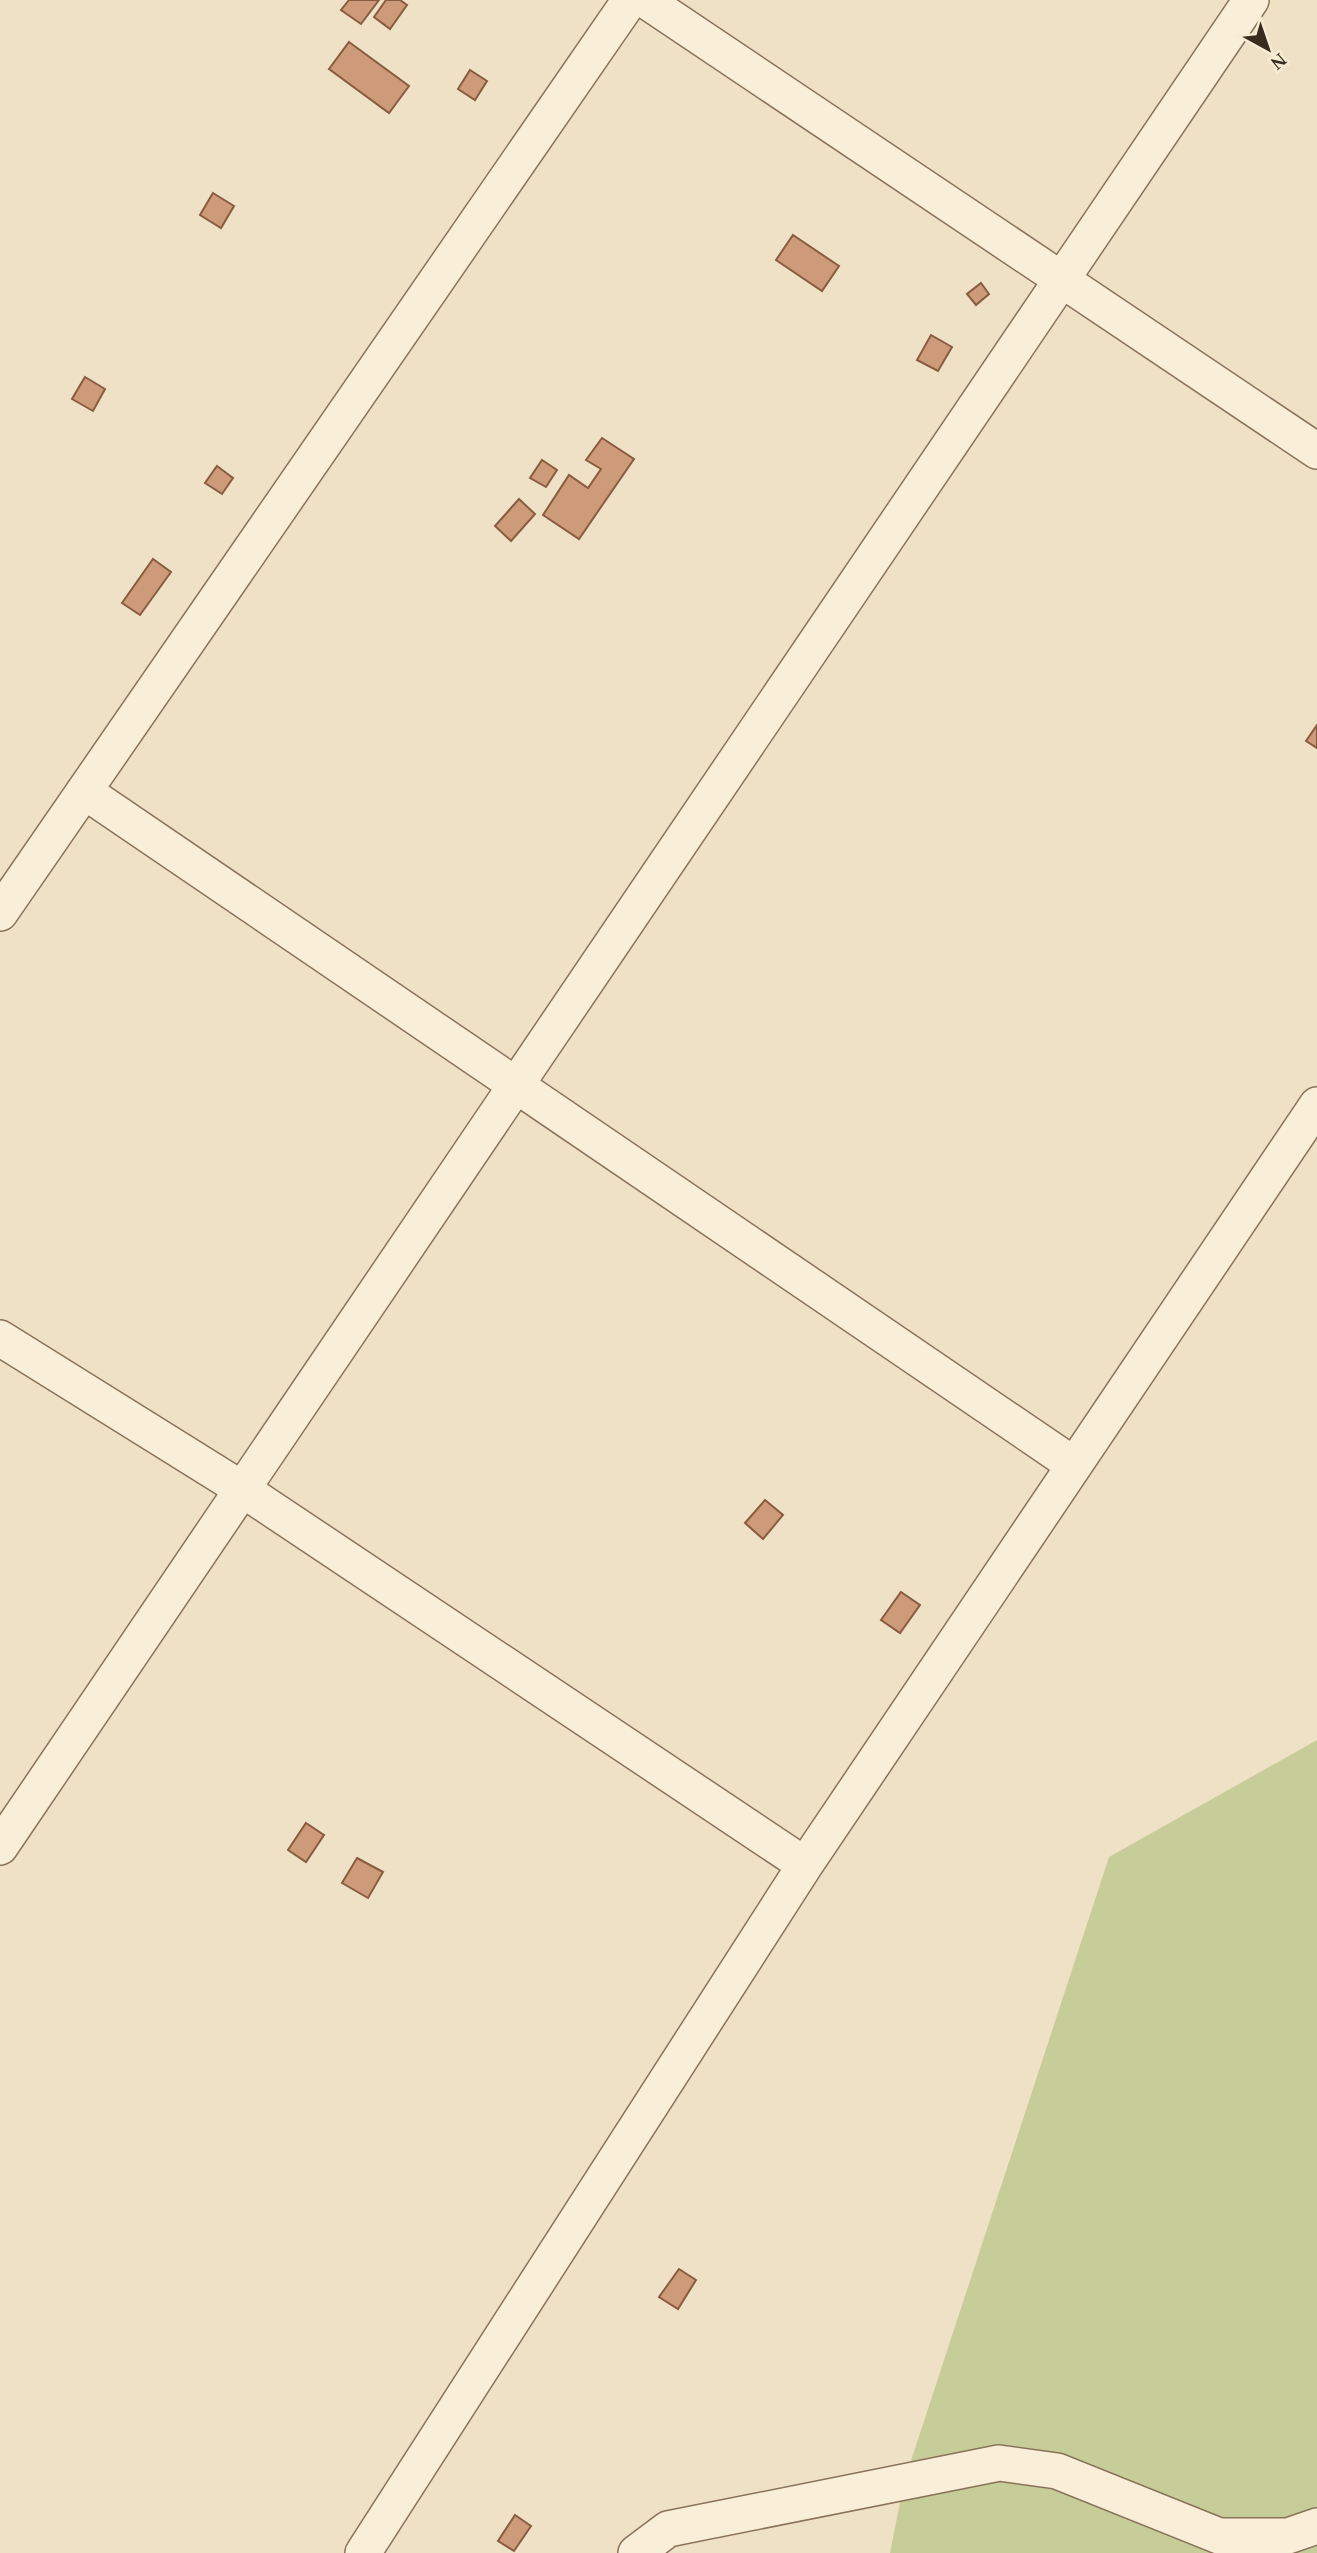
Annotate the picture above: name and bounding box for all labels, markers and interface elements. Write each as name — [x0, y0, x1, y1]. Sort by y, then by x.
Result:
north arrow — [1233, 14, 1303, 84]
text: N — [1266, 49, 1291, 74]

